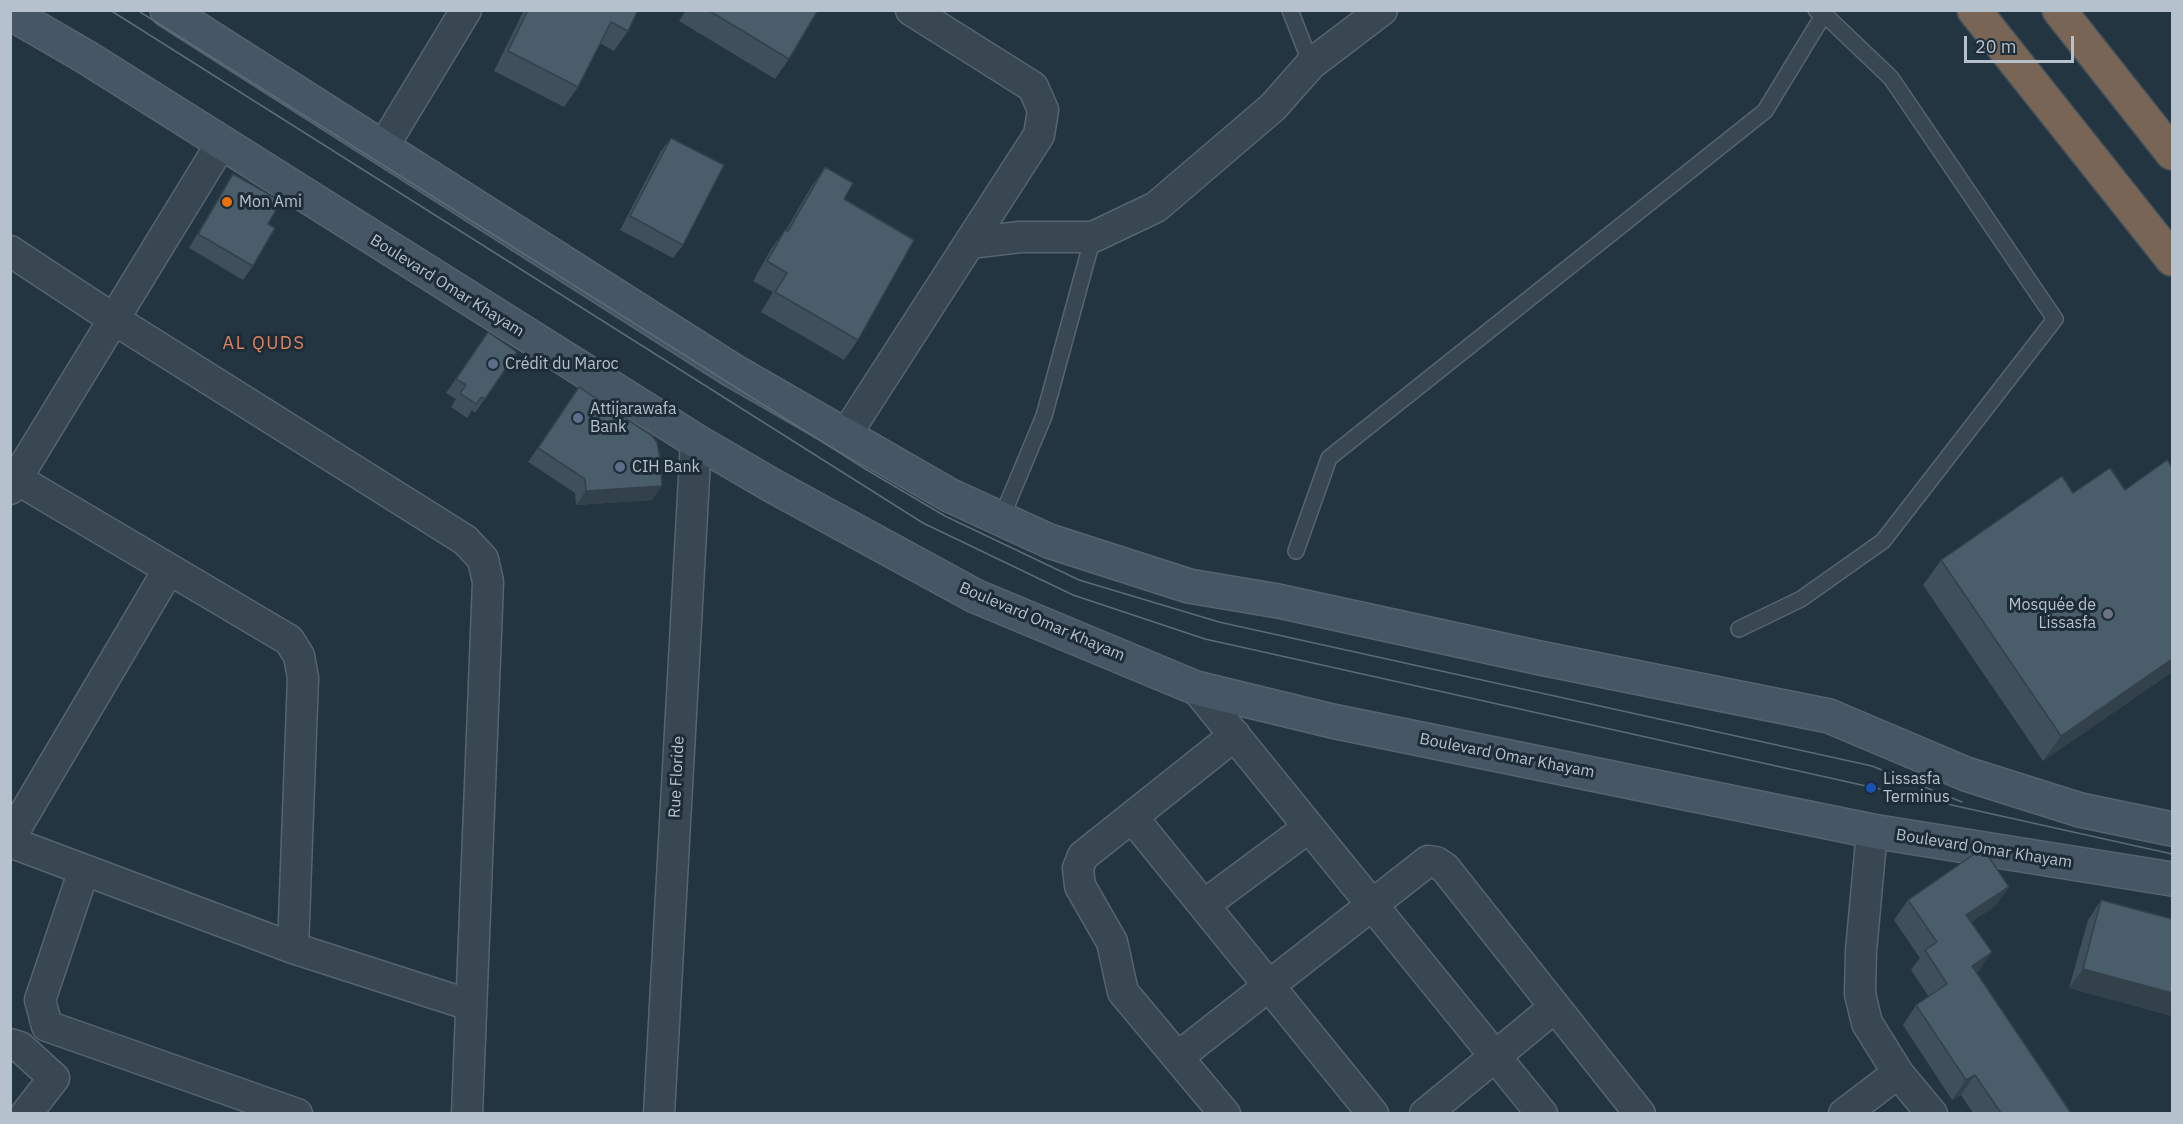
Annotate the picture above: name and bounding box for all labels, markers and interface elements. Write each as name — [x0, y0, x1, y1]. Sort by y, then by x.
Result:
scale bar — [1967, 24, 2076, 62]
text: 20 m — [1975, 35, 2017, 58]
place label: Mon Ami — [239, 192, 302, 212]
marker: Mon Ami — [220, 195, 234, 209]
street label: Boulevard Omar Khayam — [366, 231, 528, 341]
district label: AL QUDS — [223, 333, 305, 355]
place label: Crédit du Maroc — [505, 354, 619, 374]
marker: Crédit du Maroc — [486, 357, 500, 371]
place label: Attijarawafa Bank — [590, 399, 677, 437]
marker: Attijarawafa Bank — [571, 411, 585, 425]
place label: CIH Bank — [632, 457, 700, 477]
marker: CIH Bank — [613, 460, 627, 474]
street label: Boulevard Omar Khayam — [956, 578, 1128, 666]
place label: Mosquée de Lissasfa — [2008, 595, 2096, 633]
marker: Mosquée de Lissasfa — [2101, 607, 2115, 621]
street label: Boulevard Omar Khayam — [1418, 730, 1596, 782]
street label: Rue Floride — [665, 736, 689, 818]
place label: Lissasfa Terminus — [1883, 769, 1950, 807]
marker: Lissasfa Terminus — [1864, 781, 1878, 795]
street label: Boulevard Omar Khayam — [1895, 826, 2073, 872]

